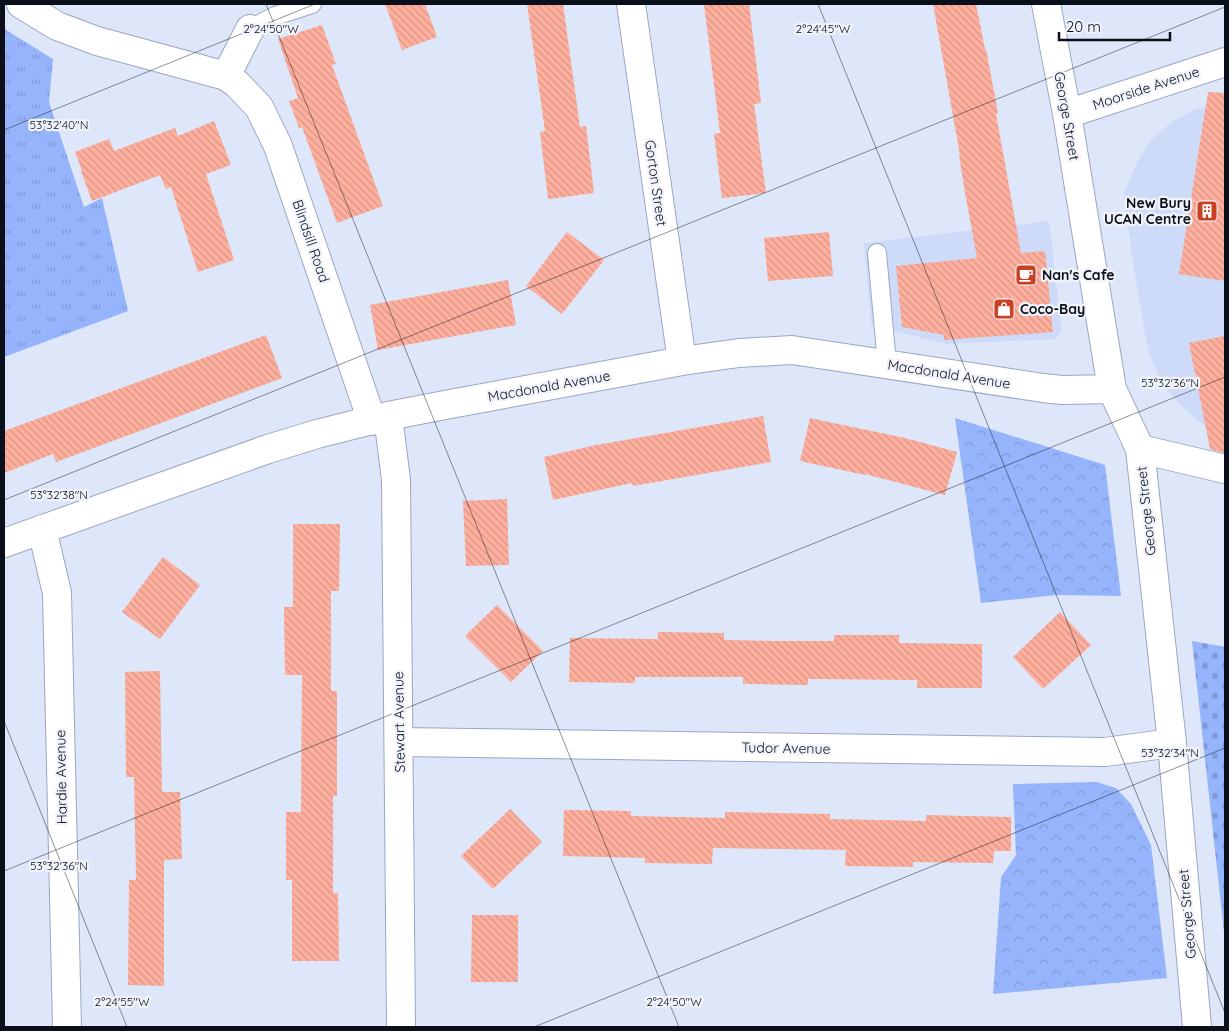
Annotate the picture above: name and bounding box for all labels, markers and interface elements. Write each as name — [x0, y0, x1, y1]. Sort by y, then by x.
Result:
scale bar — [1059, 10, 1170, 42]
text: 20 m — [1066, 17, 1101, 36]
text: 2°24'50"W — [243, 21, 299, 36]
text: 2°24'45"W — [796, 21, 851, 36]
street label: Moorside Avenue — [1090, 62, 1202, 114]
street label: George Street — [1050, 70, 1084, 162]
text: 53°32'40"N — [30, 117, 88, 132]
street label: Gorton Street — [641, 139, 671, 228]
place label: New Bury UCAN Centre — [1104, 194, 1191, 228]
street label: Blindsill Road — [288, 197, 334, 285]
building icon: New Bury UCAN Centre — [1195, 199, 1219, 223]
cafe icon: Nan's Cafe — [1014, 263, 1038, 287]
place label: Nan's Cafe — [1042, 266, 1115, 284]
shop icon: Coco-Bay — [992, 297, 1016, 321]
place label: Coco-Bay — [1020, 300, 1085, 318]
street label: Macdonald Avenue — [886, 355, 1012, 393]
street label: Macdonald Avenue — [486, 366, 612, 406]
text: 53°32'36"N — [1141, 375, 1199, 390]
street label: George Street — [1132, 465, 1160, 557]
text: 53°32'38"N — [30, 487, 88, 502]
street label: Stewart Avenue — [389, 671, 409, 773]
street label: Hardie Avenue — [51, 729, 71, 825]
street label: Tudor Avenue — [741, 738, 831, 758]
text: 53°32'34"N — [1141, 745, 1199, 760]
text: 53°32'36"N — [30, 858, 88, 873]
street label: George Street — [1174, 868, 1200, 959]
text: 2°24'55"W — [94, 994, 150, 1009]
text: 2°24'50"W — [646, 994, 702, 1009]

